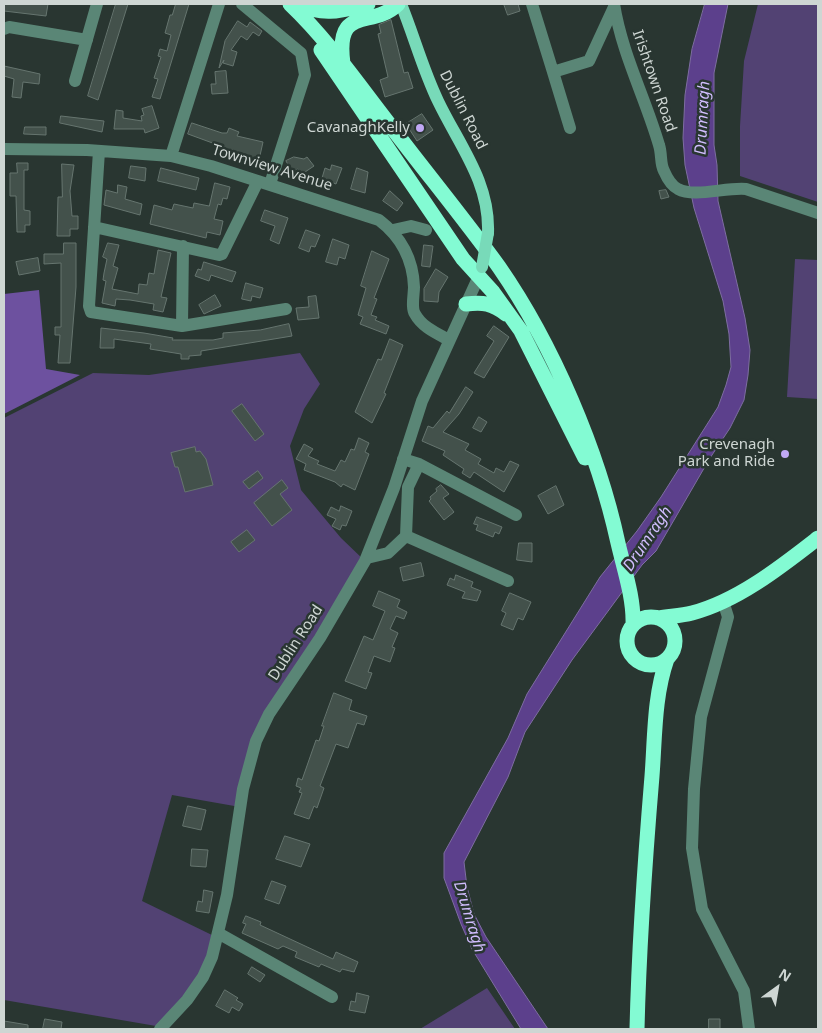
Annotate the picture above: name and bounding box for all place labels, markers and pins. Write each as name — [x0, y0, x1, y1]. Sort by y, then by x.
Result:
place label: CavanaghKelly — [307, 119, 410, 137]
marker: CavanaghKelly — [414, 122, 426, 134]
place label: Crevenagh Park and Ride — [678, 436, 775, 471]
marker: Crevenagh Park and Ride — [779, 448, 791, 460]

